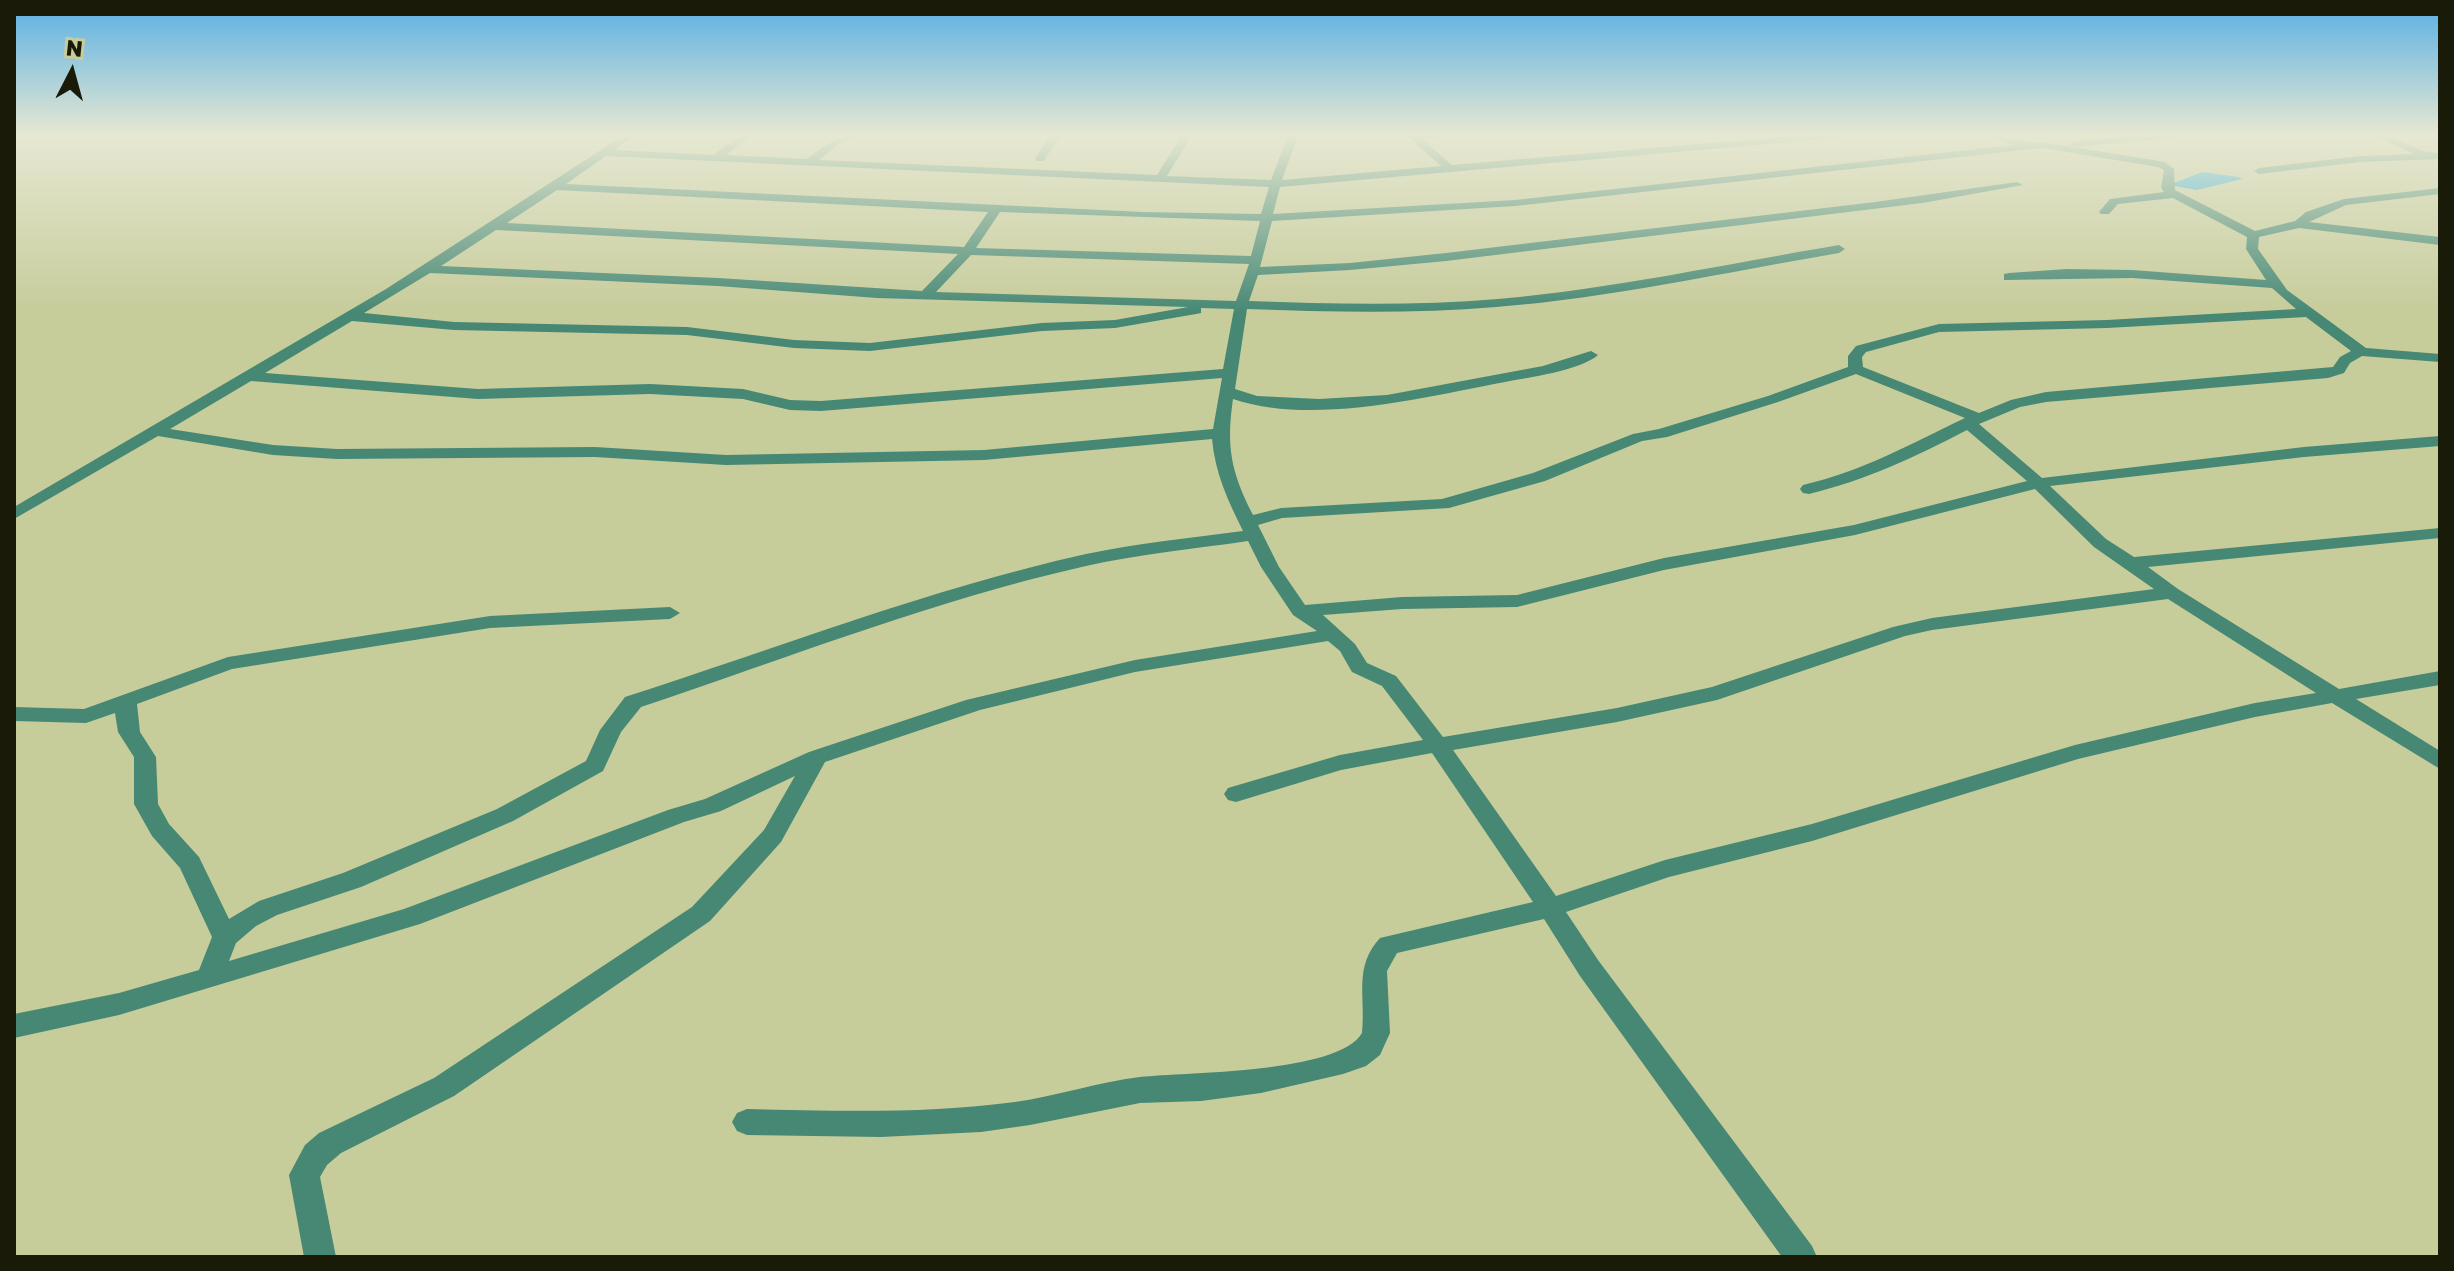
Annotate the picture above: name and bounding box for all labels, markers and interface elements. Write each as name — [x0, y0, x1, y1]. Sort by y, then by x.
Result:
north arrow — [32, 32, 112, 112]
text: N — [65, 33, 84, 62]

